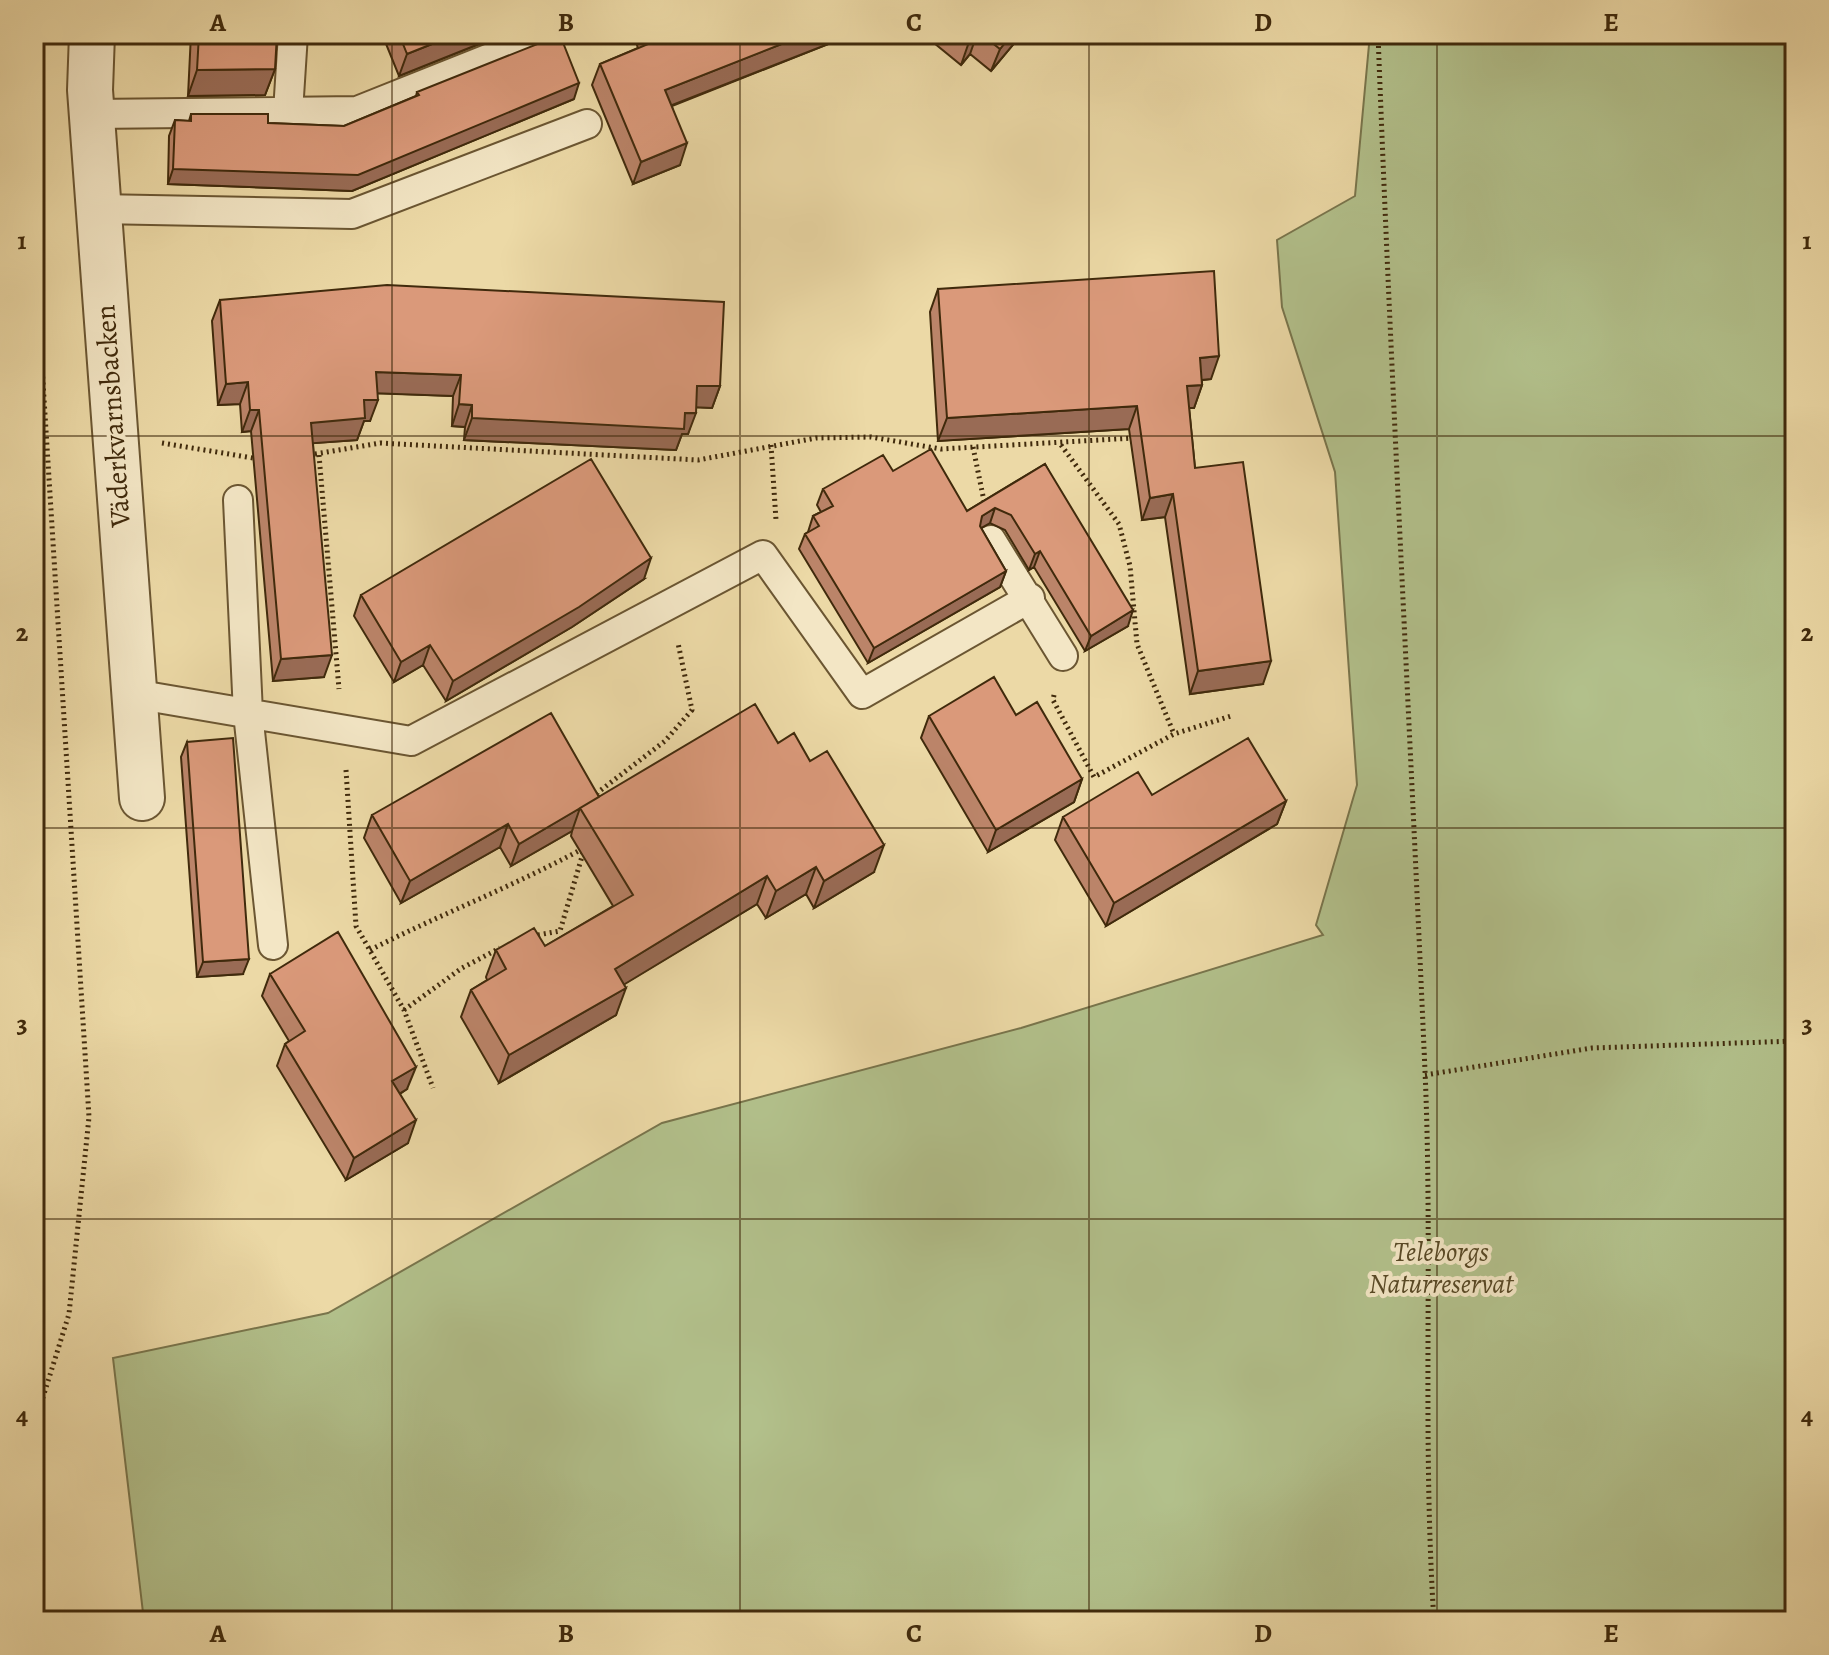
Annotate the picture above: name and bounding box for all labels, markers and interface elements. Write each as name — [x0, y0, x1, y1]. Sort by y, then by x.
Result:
text: A — [209, 5, 227, 40]
text: B — [558, 5, 574, 40]
text: C — [906, 5, 922, 40]
text: D — [1254, 5, 1272, 40]
text: E — [1603, 5, 1619, 40]
text: 1 — [17, 223, 27, 258]
text: 1 — [1802, 223, 1812, 258]
street label: Väderkvarnsbacken — [86, 304, 140, 529]
text: 2 — [16, 615, 29, 650]
text: 2 — [1801, 615, 1814, 650]
text: 3 — [16, 1006, 28, 1041]
text: 3 — [1801, 1006, 1813, 1041]
park label: Teleborgs Naturreservat — [1369, 1233, 1514, 1303]
text: 4 — [16, 1398, 28, 1433]
text: 4 — [1801, 1398, 1813, 1433]
text: A — [209, 1616, 227, 1651]
text: B — [558, 1616, 574, 1651]
text: C — [906, 1616, 922, 1651]
text: D — [1254, 1616, 1272, 1651]
text: E — [1603, 1616, 1619, 1651]

